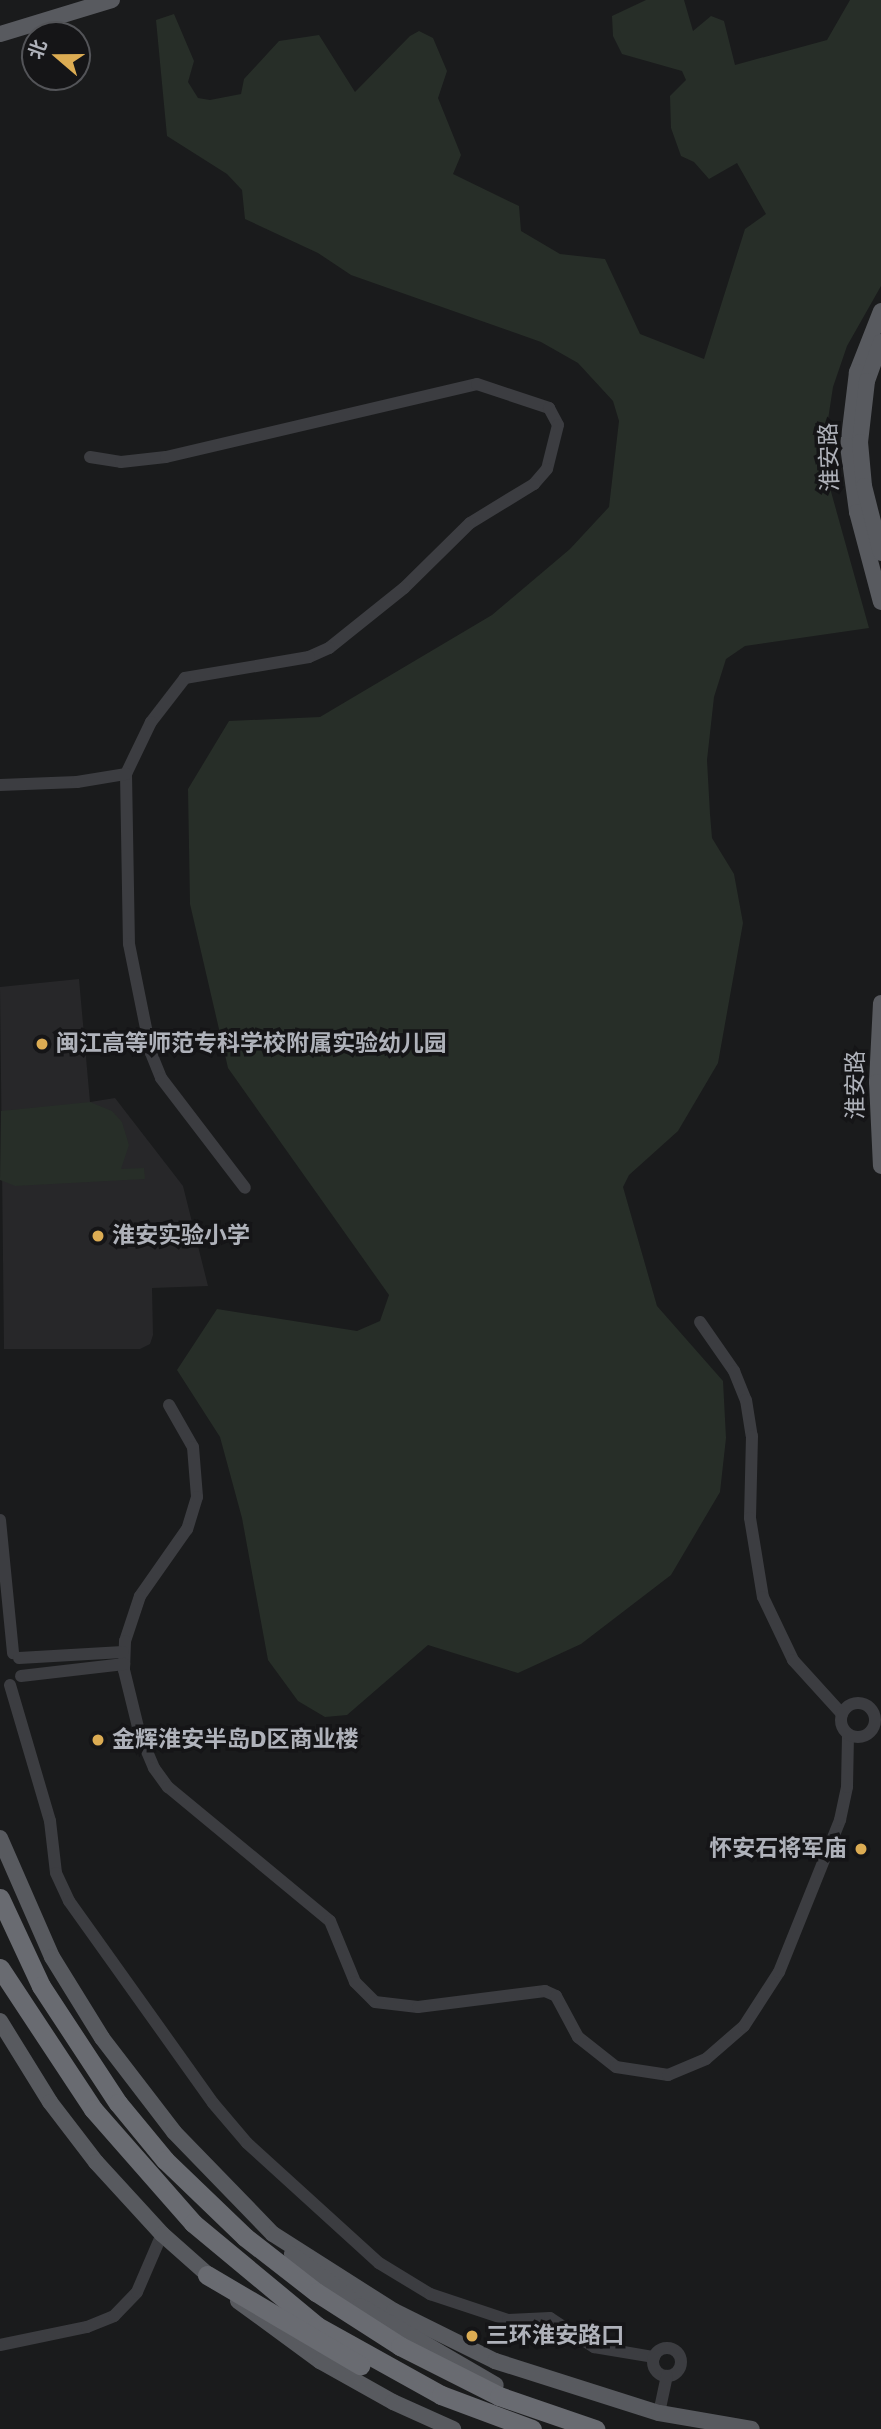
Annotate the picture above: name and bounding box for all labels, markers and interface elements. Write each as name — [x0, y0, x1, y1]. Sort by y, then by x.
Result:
north arrow — [21, 21, 91, 91]
text: 北 — [24, 36, 52, 62]
street label: 淮安路 — [815, 422, 845, 492]
place label: 闽江高等师范专科学校附属实验幼儿园 — [56, 1030, 447, 1058]
marker: 闽江高等师范专科学校附属实验幼儿园 — [34, 1036, 50, 1052]
street label: 淮安路 — [842, 1051, 870, 1119]
place label: 淮安实验小学 — [112, 1222, 250, 1250]
marker: 淮安实验小学 — [90, 1228, 106, 1244]
place label: 金辉淮安半岛D区商业楼 — [112, 1726, 359, 1754]
marker: 金辉淮安半岛D区商业楼 — [90, 1732, 106, 1748]
place label: 怀安石将军庙 — [709, 1835, 847, 1863]
marker: 怀安石将军庙 — [853, 1841, 869, 1857]
place label: 三环淮安路口 — [486, 2322, 624, 2350]
marker: 三环淮安路口 — [464, 2328, 480, 2344]

